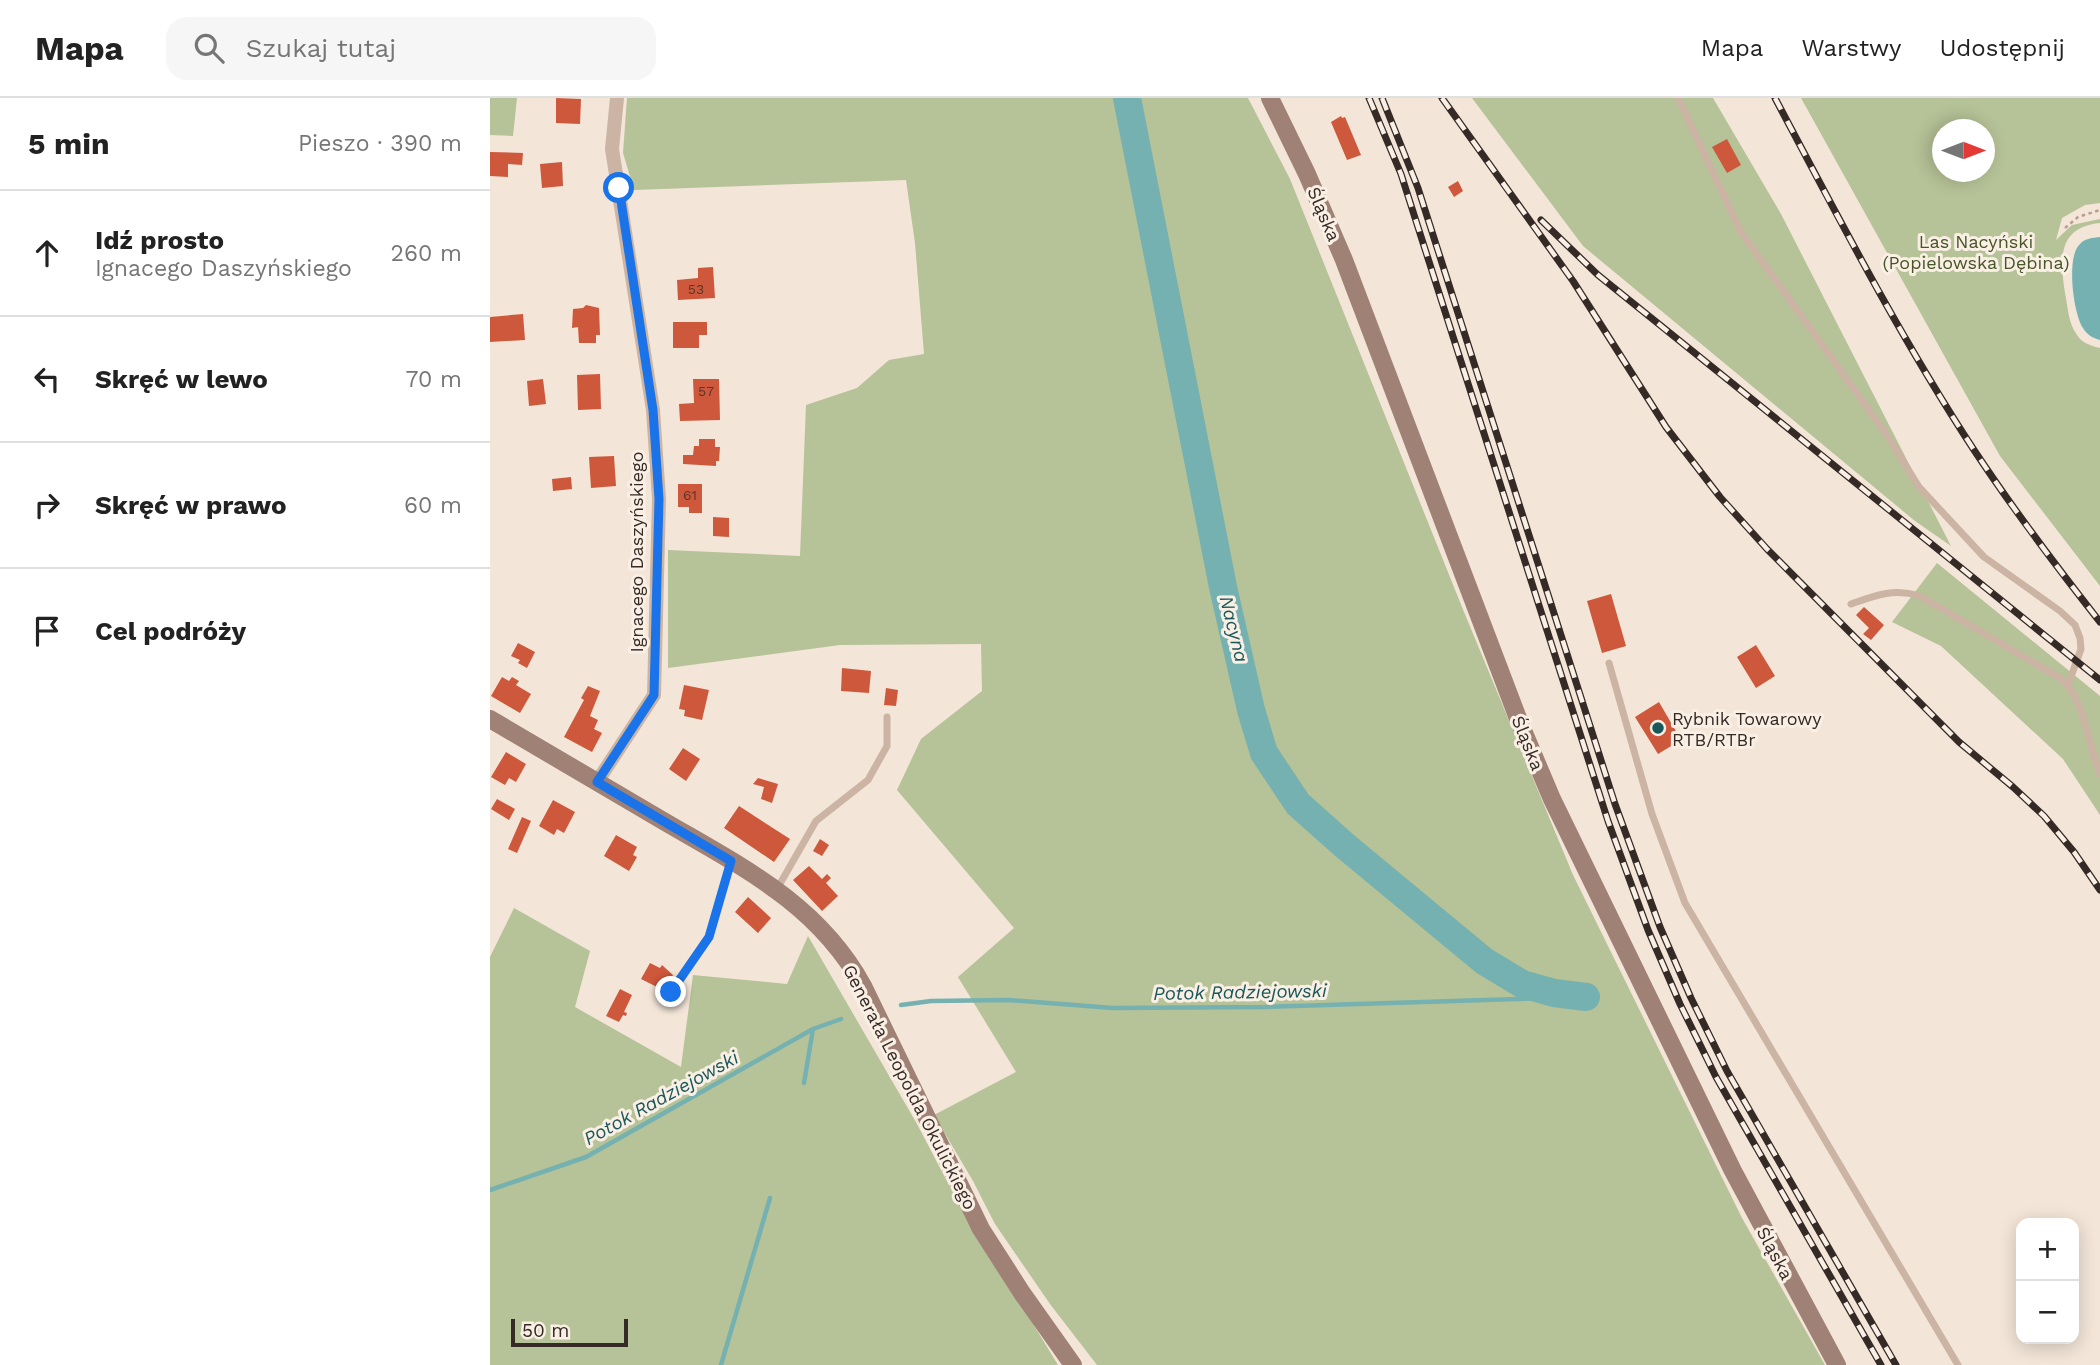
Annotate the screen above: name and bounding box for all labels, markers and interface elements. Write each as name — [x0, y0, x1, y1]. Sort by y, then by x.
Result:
search box — [166, 17, 656, 80]
text: Mapa — [35, 29, 124, 68]
icon: search — [190, 29, 228, 67]
text: Szukaj tutaj — [246, 33, 396, 63]
text: Mapa — [1701, 34, 1763, 62]
text: Warstwy — [1801, 34, 1902, 62]
text: Udostępnij — [1940, 34, 2065, 62]
north arrow — [1932, 119, 1995, 182]
text: 5 min — [28, 126, 110, 161]
text: Pieszo · 390 m — [298, 130, 462, 157]
route start — [603, 172, 634, 203]
street label: Śląska — [1303, 184, 1345, 244]
text: Idź prosto — [95, 225, 224, 255]
park label: Las Nacyński (Popielowska Dębina) — [1882, 231, 2070, 273]
icon: ahead — [28, 234, 66, 272]
text: 260 m — [391, 240, 462, 267]
text: Ignacego Daszyńskiego — [95, 255, 352, 282]
house number: 53 — [688, 281, 704, 297]
icon: left — [28, 360, 66, 398]
text: Skręć w lewo — [95, 364, 268, 394]
text: 70 m — [405, 366, 462, 393]
house number: 57 — [698, 383, 714, 399]
street label: Ignacego Daszyńskiego — [626, 452, 647, 652]
icon: right — [28, 486, 66, 524]
house number: 61 — [683, 487, 697, 503]
text: Skręć w prawo — [95, 490, 287, 520]
text: 60 m — [404, 492, 462, 519]
water label: Nacyna — [1215, 593, 1253, 665]
icon: arrive — [28, 612, 66, 650]
text: Cel podróży — [95, 616, 246, 646]
place label: Rybnik Towarowy RTB/RTBr — [1672, 708, 1822, 750]
street label: Śląska — [1508, 713, 1548, 773]
marker: Rybnik Towarowy RTB/RTBr — [1650, 720, 1666, 736]
street label: Generała Leopolda Okulickiego — [839, 961, 981, 1213]
route end — [655, 976, 686, 1007]
water label: Potok Radziejowski — [1153, 979, 1328, 1005]
water label: Potok Radziejowski — [579, 1045, 744, 1150]
map controls — [2016, 1218, 2079, 1344]
button: + — [2016, 1218, 2079, 1281]
street label: Śląska — [1752, 1223, 1798, 1283]
button: − — [2016, 1281, 2079, 1344]
scale bar — [511, 1316, 628, 1348]
text: 50 m — [522, 1319, 569, 1342]

